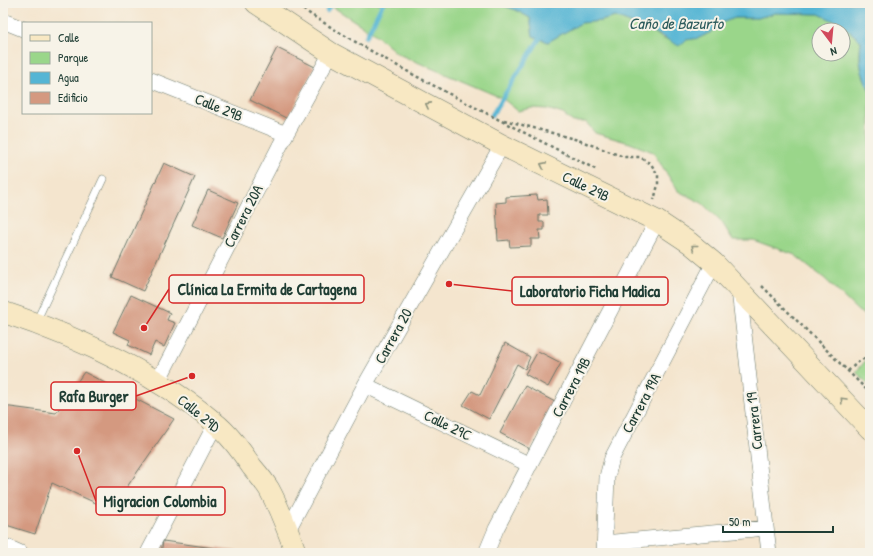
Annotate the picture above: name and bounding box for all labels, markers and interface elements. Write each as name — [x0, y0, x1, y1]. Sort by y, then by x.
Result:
water label: Caño de Bazurto — [629, 12, 725, 34]
legend — [22, 22, 152, 114]
north arrow — [811, 22, 851, 62]
text: Calle — [58, 29, 79, 46]
text: N — [829, 44, 839, 59]
text: Parque — [58, 49, 88, 66]
text: Agua — [58, 69, 79, 86]
street label: Calle 29B — [192, 88, 246, 126]
text: Edificio — [58, 89, 88, 106]
one-way arrow — [425, 102, 432, 110]
one-way arrow — [540, 162, 548, 170]
street label: Calle 29B — [559, 166, 613, 206]
street label: Carrera 20A — [218, 180, 268, 251]
one-way arrow — [692, 244, 699, 251]
callout: Clínica La Ermita de Cartagena — [169, 275, 364, 303]
callout: Laboratorio Ficha Madica — [512, 277, 668, 305]
text: Clínica La Ermita de Cartagena — [178, 278, 357, 301]
text: Laboratorio Ficha Madica — [520, 280, 661, 302]
street label: Carrera 20 — [369, 304, 417, 368]
street label: Carrera 19B — [546, 353, 596, 421]
street label: Carrera 19A — [616, 369, 666, 437]
callout: Rafa Burger — [51, 382, 136, 410]
text: Rafa Burger — [59, 385, 130, 408]
street label: Calle 29D — [173, 389, 226, 437]
street label: Carrera 19 — [740, 391, 767, 451]
one-way arrow — [840, 397, 848, 405]
street label: Calle 29C — [421, 404, 475, 446]
callout: Migracion Colombia — [96, 487, 225, 515]
text: Migracion Colombia — [103, 490, 217, 513]
scale bar — [723, 508, 833, 534]
text: 50 m — [729, 513, 750, 530]

